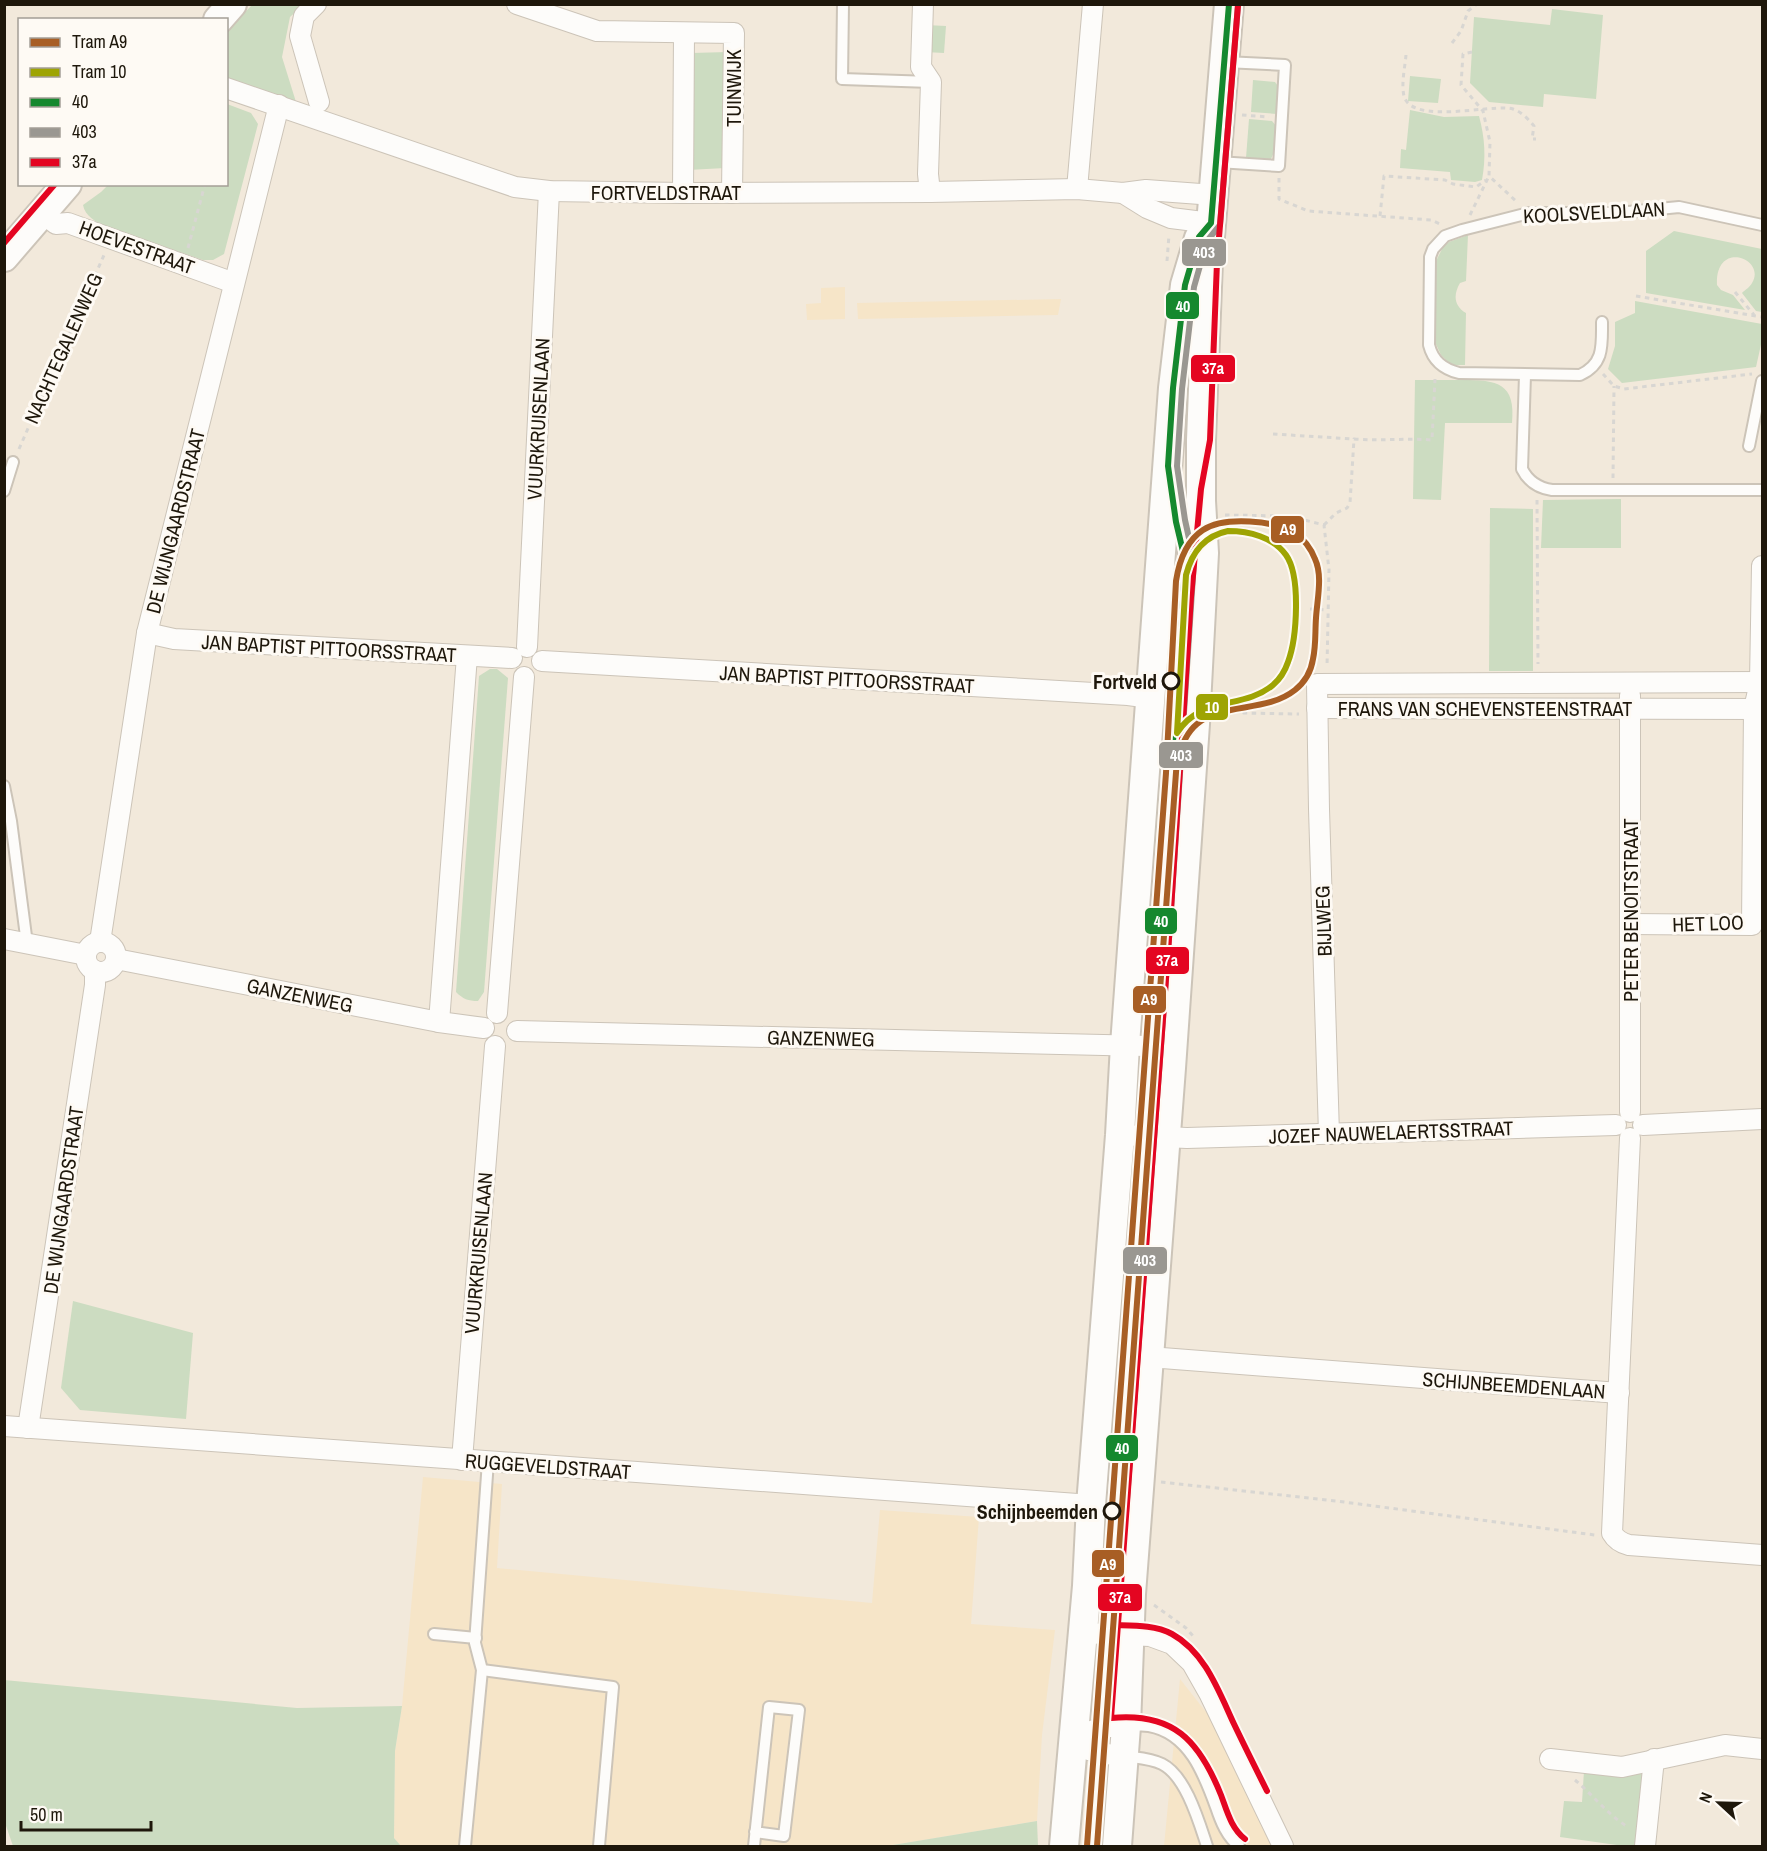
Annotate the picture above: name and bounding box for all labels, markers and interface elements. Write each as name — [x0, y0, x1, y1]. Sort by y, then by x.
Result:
legend — [18, 18, 228, 186]
text: Tram A9 — [72, 29, 127, 54]
street label: TUINWIJK — [720, 49, 747, 127]
text: Tram 10 — [72, 59, 126, 84]
text: 40 — [72, 89, 88, 114]
text: 403 — [72, 119, 97, 144]
text: 37a — [72, 149, 97, 174]
street label: FORTVELDSTRAAT — [591, 179, 741, 206]
street label: KOOLSVELDLAAN — [1522, 195, 1666, 229]
street label: HOEVESTRAAT — [76, 214, 198, 280]
line badge: 403 — [1181, 238, 1227, 267]
text: 403 — [1193, 241, 1215, 263]
street label: NACHTEGALENWEG — [18, 268, 108, 428]
line badge: 40 — [1165, 291, 1200, 320]
text: 40 — [1176, 295, 1190, 317]
street label: VUURKRUISENLAAN — [520, 337, 556, 501]
line badge: 37a — [1190, 354, 1236, 383]
text: 37a — [1202, 357, 1225, 379]
street label: DE WIJNGAARDSTRAAT — [139, 426, 211, 616]
line badge: A9 — [1270, 515, 1305, 544]
text: A9 — [1280, 518, 1296, 540]
street label: JAN BAPTIST PITTOORSSTRAAT — [201, 628, 457, 668]
street label: JAN BAPTIST PITTOORSSTRAAT — [719, 659, 975, 699]
place label: Fortveld — [1093, 668, 1157, 695]
marker: Fortveld — [1162, 672, 1180, 690]
line badge: 10 — [1195, 693, 1229, 721]
street label: FRANS VAN SCHEVENSTEENSTRAAT — [1338, 695, 1632, 722]
text: 10 — [1205, 696, 1219, 718]
line badge: 403 — [1158, 741, 1204, 769]
text: 403 — [1170, 744, 1192, 766]
street label: PETER BENOITSTRAAT — [1617, 818, 1644, 1002]
street label: BIJLWEG — [1308, 885, 1338, 957]
line badge: 40 — [1144, 907, 1178, 935]
street label: HET LOO — [1672, 908, 1744, 938]
text: 40 — [1154, 910, 1168, 932]
line badge: 37a — [1145, 946, 1190, 975]
text: 37a — [1156, 949, 1179, 971]
street label: GANZENWEG — [245, 971, 355, 1019]
line badge: A9 — [1132, 985, 1167, 1014]
text: A9 — [1141, 988, 1157, 1010]
street label: GANZENWEG — [767, 1024, 875, 1052]
street label: DE WIJNGAARDSTRAAT — [36, 1104, 90, 1296]
street label: JOZEF NAUWELAERTSSTRAAT — [1268, 1114, 1514, 1150]
street label: VUURKRUISENLAAN — [457, 1171, 499, 1335]
line badge: 403 — [1122, 1246, 1168, 1275]
text: 403 — [1134, 1249, 1156, 1271]
street label: SCHIJNBEEMDENLAAN — [1422, 1365, 1606, 1405]
line badge: 40 — [1105, 1434, 1139, 1462]
text: 40 — [1115, 1437, 1129, 1459]
street label: RUGGEVELDSTRAAT — [464, 1447, 632, 1485]
place label: Schijnbeemden — [977, 1498, 1098, 1525]
marker: Schijnbeemden — [1103, 1502, 1121, 1520]
line badge: A9 — [1091, 1549, 1125, 1578]
text: A9 — [1100, 1553, 1116, 1575]
line badge: 37a — [1097, 1583, 1143, 1612]
text: 37a — [1109, 1586, 1132, 1608]
north arrow — [1689, 1773, 1749, 1833]
text: N — [1693, 1789, 1717, 1806]
scale bar — [21, 1794, 152, 1832]
text: 50 m — [30, 1802, 63, 1827]

